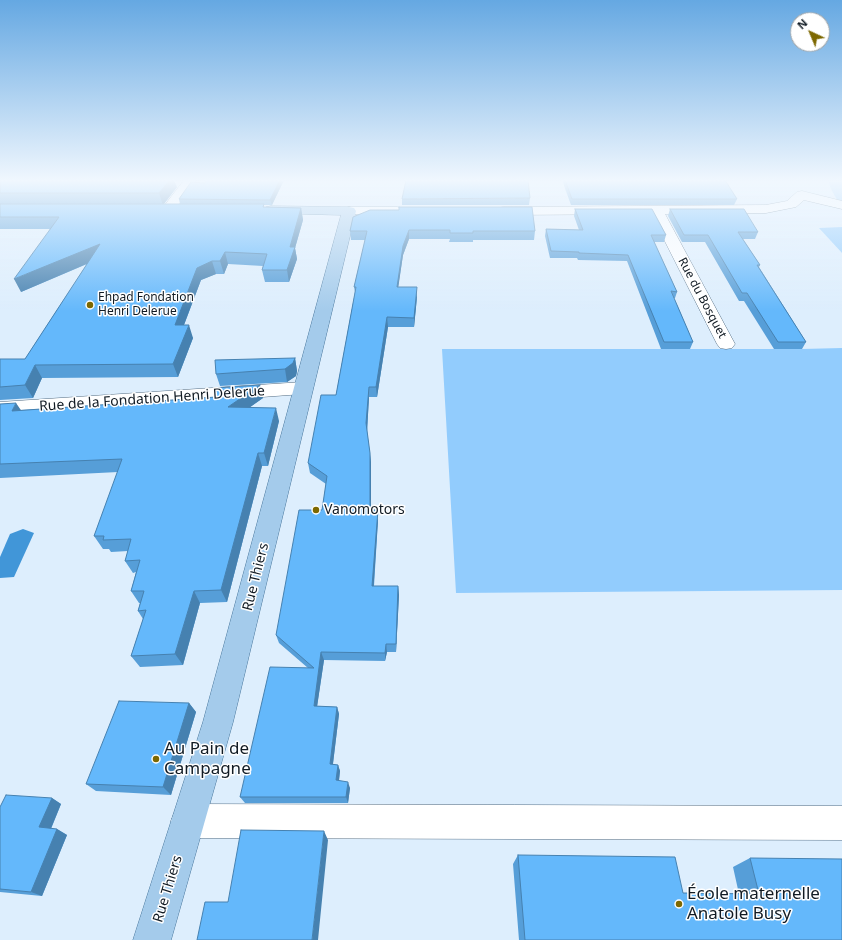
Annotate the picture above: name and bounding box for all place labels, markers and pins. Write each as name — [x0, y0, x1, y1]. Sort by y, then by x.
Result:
place label: Ehpad Fondation Henri Delerue — [98, 291, 194, 319]
marker: Ehpad Fondation Henri Delerue — [85, 300, 95, 310]
place label: Vanomotors — [324, 502, 405, 518]
marker: Vanomotors — [311, 505, 321, 515]
place label: Au Pain de Campagne — [164, 739, 251, 779]
marker: Au Pain de Campagne — [151, 754, 161, 764]
place label: École maternelle Anatole Busy — [687, 884, 820, 924]
marker: École maternelle Anatole Busy — [674, 899, 684, 909]

